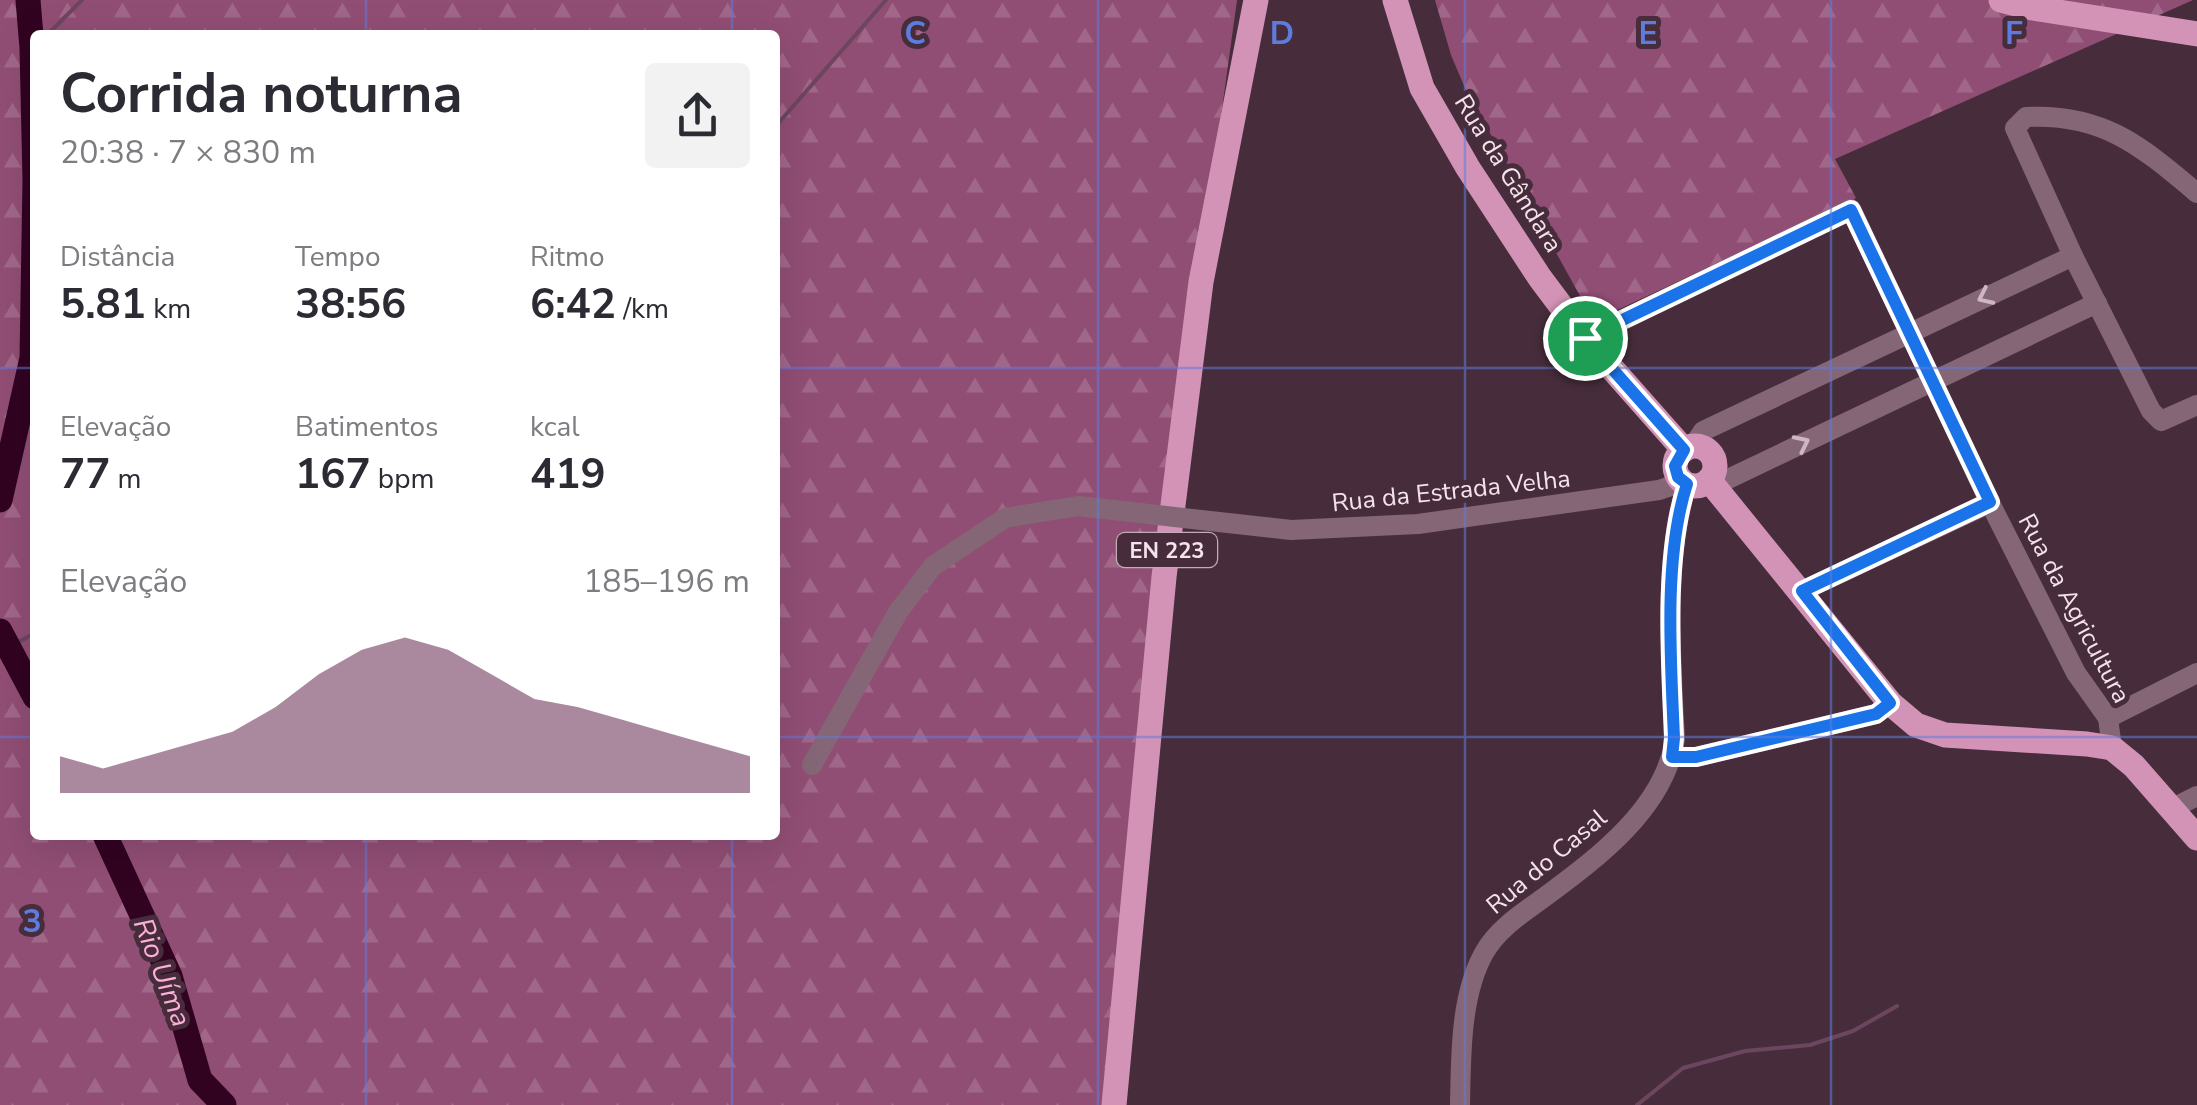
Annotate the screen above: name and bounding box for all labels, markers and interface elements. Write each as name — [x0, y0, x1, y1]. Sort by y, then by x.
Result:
text: C — [904, 12, 926, 55]
text: D — [1270, 12, 1294, 55]
text: E — [1638, 12, 1658, 55]
text: F — [2005, 12, 2023, 55]
text: Corrida noturna — [60, 56, 463, 131]
button: share — [645, 63, 750, 168]
street label: Rua da Gândara — [1446, 88, 1570, 259]
text: 20:38 · 7 × 830 m — [60, 131, 316, 174]
text: Distância — [60, 238, 175, 276]
text: Tempo — [295, 238, 380, 276]
text: Ritmo — [530, 238, 605, 276]
text: 5.81 — [60, 276, 146, 333]
text: 38:56 — [295, 276, 406, 333]
text: 6:42 — [530, 276, 616, 333]
one-way arrow — [1977, 285, 1995, 305]
text: km — [146, 290, 191, 328]
text: /km — [616, 290, 669, 328]
pin — [1543, 296, 1628, 381]
icon: arrive — [1558, 311, 1613, 366]
text: Elevação — [60, 408, 171, 446]
text: Batimentos — [295, 408, 439, 446]
text: kcal — [530, 408, 580, 446]
one-way arrow — [1791, 436, 1809, 456]
text: 77 — [60, 446, 110, 503]
text: 167 — [295, 446, 371, 503]
text: 419 — [530, 446, 606, 503]
text: m — [110, 460, 142, 498]
text: bpm — [371, 460, 434, 498]
street label: Rua da Estrada Velha — [1330, 462, 1572, 520]
street label: Rua da Agricultura — [2010, 508, 2138, 709]
road number: EN 223 — [1117, 533, 1217, 567]
text: Elevação — [60, 560, 187, 603]
text: 185–196 m — [583, 560, 750, 603]
street label: Rua do Casal — [1479, 801, 1615, 922]
text: 3 — [22, 900, 42, 943]
water label: Rio Uíma — [124, 912, 200, 1032]

